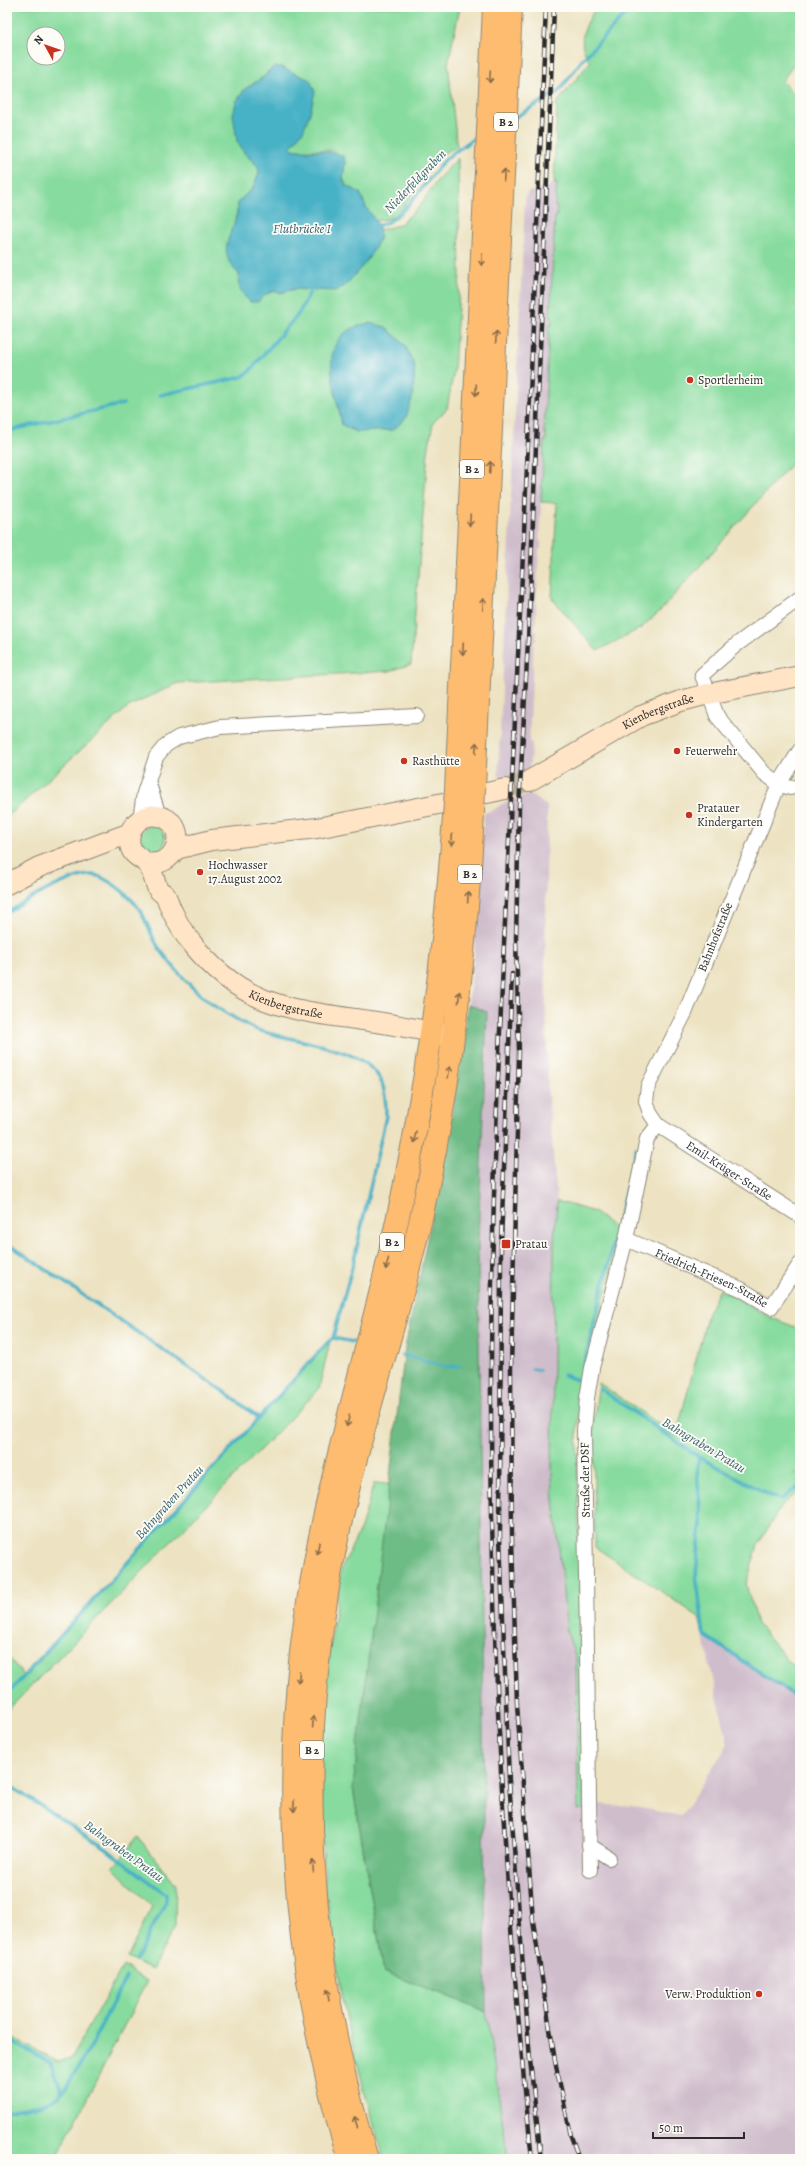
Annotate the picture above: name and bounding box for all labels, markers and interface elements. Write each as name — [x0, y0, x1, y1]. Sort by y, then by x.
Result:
north arrow — [26, 26, 66, 66]
text: N — [30, 32, 47, 48]
one-way arrow — [487, 70, 494, 83]
road number: B 2 — [494, 113, 518, 131]
water label: Niederfeldgraben — [380, 145, 450, 217]
one-way arrow — [500, 169, 507, 182]
water label: Flutbrücke I — [273, 220, 331, 237]
one-way arrow — [478, 253, 486, 266]
one-way arrow — [492, 331, 500, 344]
place label: Sportlerheim — [698, 372, 763, 388]
marker: Sportlerheim — [685, 375, 695, 385]
one-way arrow — [472, 383, 479, 396]
road number: B 2 — [460, 460, 484, 478]
one-way arrow — [486, 461, 493, 474]
one-way arrow — [466, 513, 473, 526]
one-way arrow — [480, 598, 487, 611]
one-way arrow — [460, 642, 467, 655]
street label: Kienbergstraße — [619, 690, 696, 733]
one-way arrow — [473, 742, 480, 755]
place label: Feuerwehr — [685, 743, 738, 759]
marker: Feuerwehr — [672, 746, 682, 756]
place label: Rasthütte — [412, 753, 460, 769]
marker: Rasthütte — [399, 756, 409, 766]
place label: Pratauer Kindergarten — [697, 800, 763, 830]
marker: Pratauer Kindergarten — [684, 810, 694, 820]
one-way arrow — [449, 834, 456, 847]
place label: Hochwasser 17.August 2002 — [208, 857, 282, 887]
road number: B 2 — [458, 865, 482, 883]
marker: Hochwasser 17.August 2002 — [195, 867, 205, 877]
one-way arrow — [465, 891, 472, 904]
street label: Bahnhofstraße — [694, 900, 736, 974]
street label: Kienbergstraße — [246, 986, 324, 1022]
one-way arrow — [456, 991, 463, 1004]
one-way arrow — [445, 1066, 453, 1079]
one-way arrow — [410, 1130, 418, 1143]
street label: Emil-Krüger-Straße — [683, 1137, 775, 1204]
road number: B 2 — [380, 1233, 404, 1251]
place label: Pratau — [515, 1236, 548, 1252]
marker: Pratau — [500, 1238, 512, 1250]
street label: Friedrich-Friesen-Straße — [653, 1245, 771, 1311]
one-way arrow — [383, 1257, 391, 1270]
water label: Bahngraben Pratau — [659, 1413, 749, 1477]
one-way arrow — [343, 1415, 351, 1428]
street label: Straße der DSF — [576, 1442, 594, 1518]
water label: Bahngraben Pratau — [131, 1461, 207, 1543]
one-way arrow — [314, 1541, 322, 1554]
one-way arrow — [295, 1670, 303, 1683]
one-way arrow — [310, 1716, 317, 1729]
road number: B 2 — [300, 1741, 324, 1759]
one-way arrow — [290, 1799, 298, 1812]
water label: Bahngraben Pratau — [81, 1816, 167, 1886]
one-way arrow — [310, 1860, 317, 1873]
place label: Verw. Produktion — [664, 1986, 751, 2002]
one-way arrow — [324, 1989, 332, 2002]
marker: Verw. Produktion — [754, 1989, 764, 1999]
scale bar — [653, 2114, 744, 2140]
one-way arrow — [352, 2115, 359, 2128]
text: 50 m — [659, 2120, 683, 2136]

